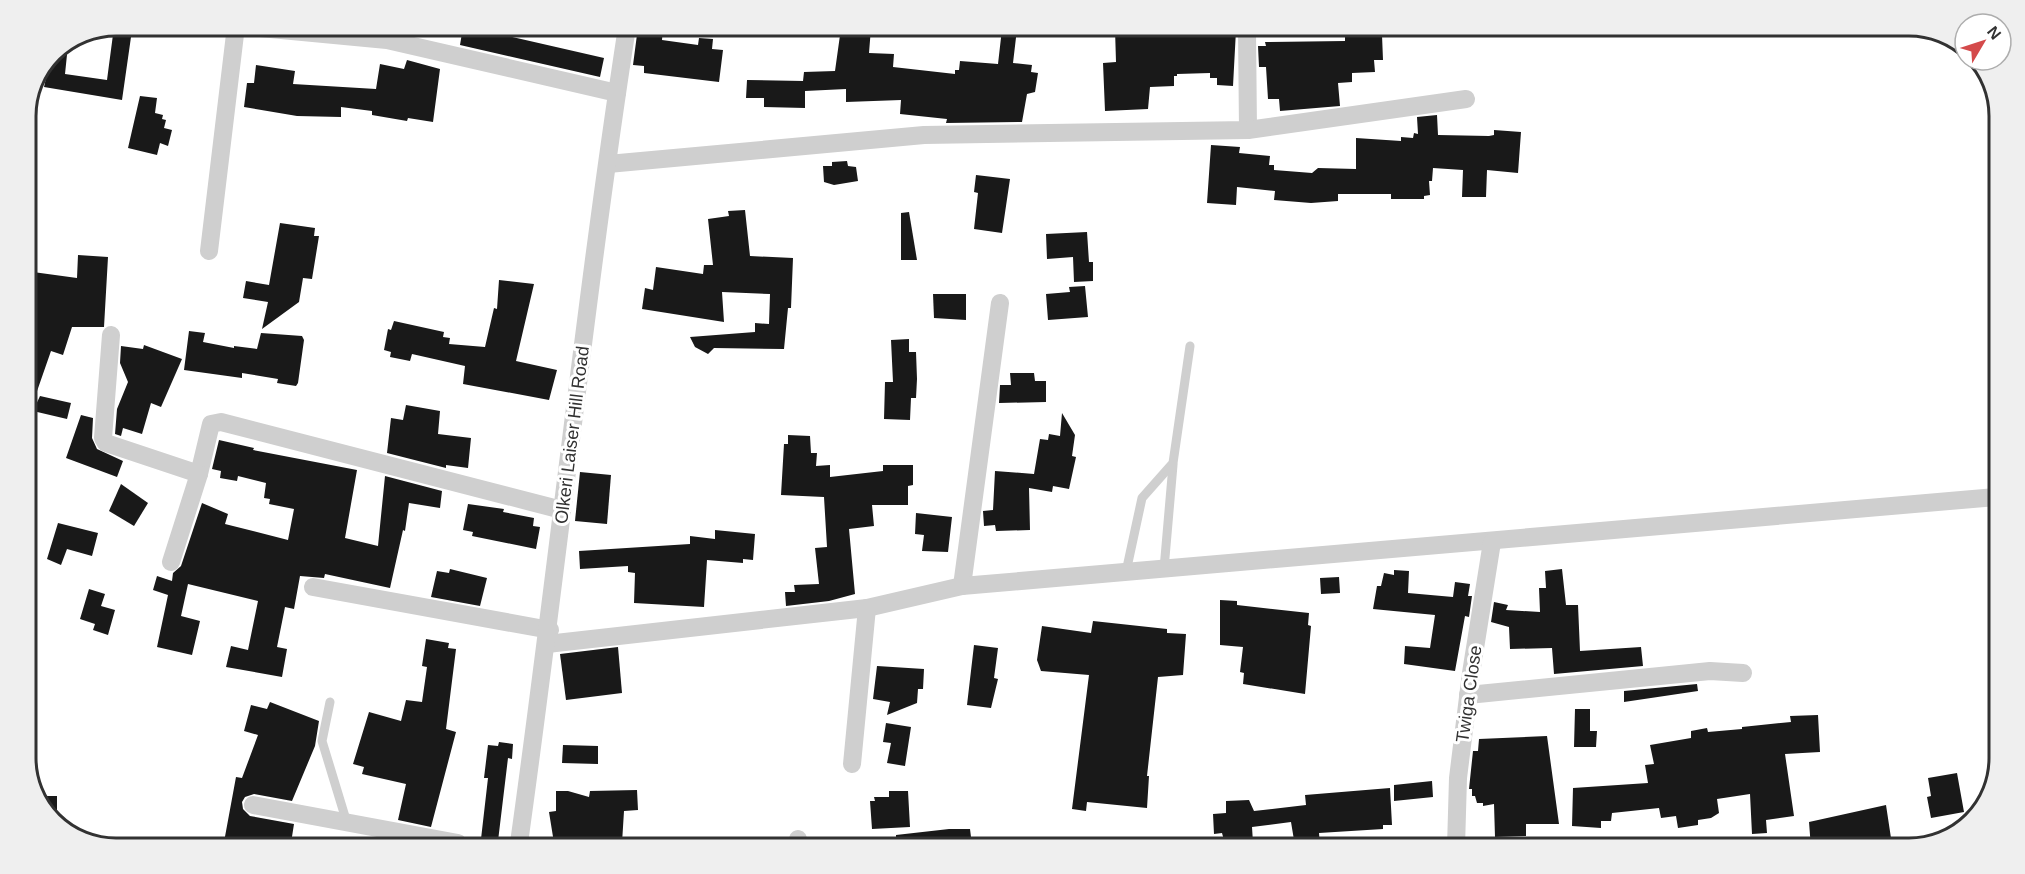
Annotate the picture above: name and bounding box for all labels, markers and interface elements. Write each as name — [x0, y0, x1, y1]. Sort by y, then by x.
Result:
north arrow — [1953, 12, 2013, 72]
text: N — [1984, 23, 2005, 43]
street label: Olkeri Laiser Hill Road — [551, 345, 593, 525]
street label: Twiga Close — [1452, 644, 1486, 744]

